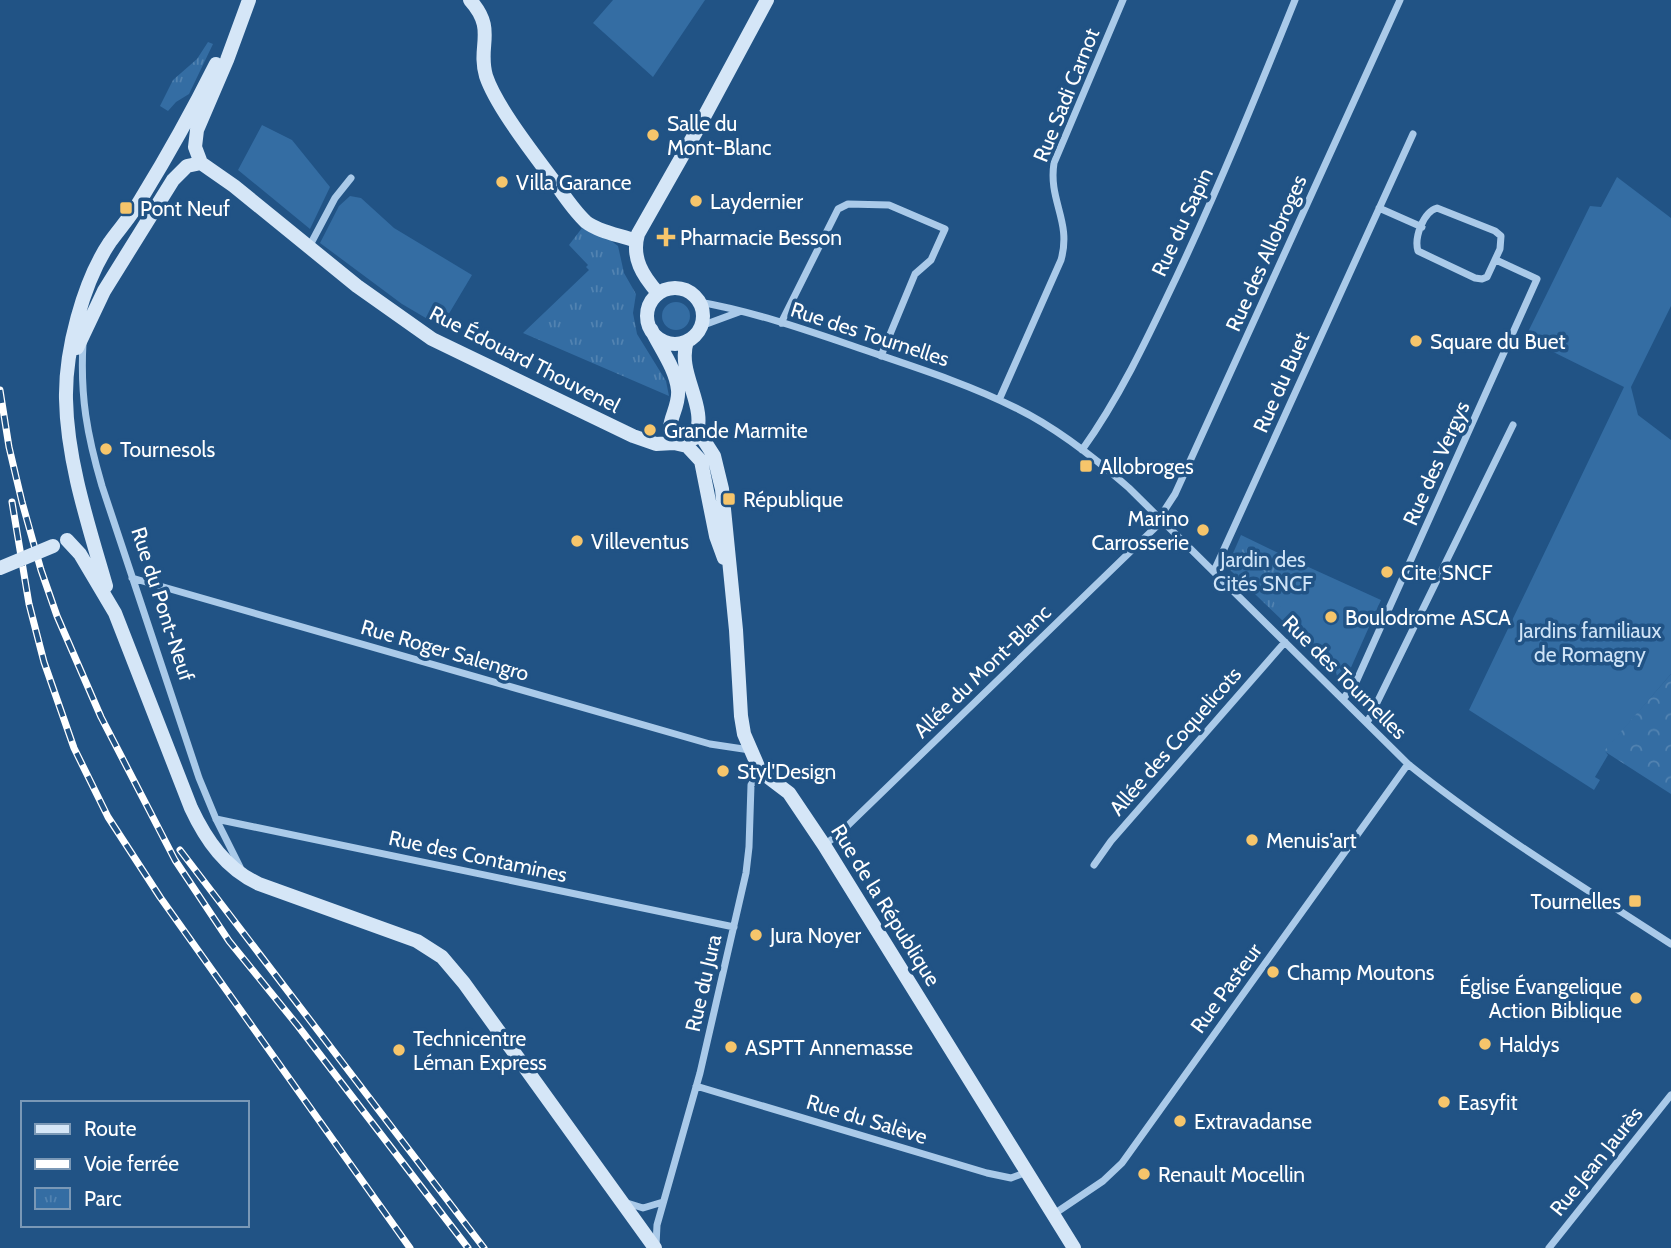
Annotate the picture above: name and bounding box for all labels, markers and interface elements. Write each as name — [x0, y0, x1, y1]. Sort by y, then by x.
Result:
street label: Rue Sadi Carnot — [1028, 25, 1104, 165]
place label: Salle du Mont-Blanc — [667, 111, 772, 160]
marker: Salle du Mont-Blanc — [645, 127, 661, 143]
street label: Rue du Sapin — [1146, 164, 1218, 280]
place label: Villa Garance — [516, 170, 632, 195]
street label: Rue des Allobroges — [1220, 171, 1312, 335]
marker: Villa Garance — [494, 174, 510, 190]
place label: Laydernier — [710, 189, 804, 214]
marker: Laydernier — [688, 193, 704, 209]
place label: Pont Neuf — [140, 196, 230, 221]
marker: Pont Neuf — [118, 200, 134, 216]
place label: Pharmacie Besson — [680, 225, 842, 250]
marker: Pharmacie Besson — [658, 229, 674, 245]
street label: Rue des Tournelles — [788, 297, 953, 372]
street label: Rue Édouard Thouvenel — [426, 300, 625, 418]
street label: Rue du Buet — [1248, 328, 1314, 436]
place label: Square du Buet — [1430, 329, 1566, 354]
marker: Square du Buet — [1408, 333, 1424, 349]
street label: Rue des Vergys — [1397, 397, 1475, 529]
place label: Grande Marmite — [664, 418, 808, 443]
marker: Grande Marmite — [642, 422, 658, 438]
place label: Tournesols — [120, 437, 215, 462]
marker: Tournesols — [98, 441, 114, 457]
place label: Allobroges — [1100, 454, 1194, 479]
marker: Allobroges — [1078, 458, 1094, 474]
place label: République — [743, 487, 843, 512]
marker: République — [721, 491, 737, 507]
place label: Marino Carrosserie — [1091, 506, 1189, 555]
marker: Marino Carrosserie — [1195, 522, 1211, 538]
street label: Rue du Pont-Neuf — [126, 524, 200, 684]
place label: Villeventus — [591, 529, 689, 554]
marker: Villeventus — [569, 533, 585, 549]
park label: Jardin des Cités SNCF — [1213, 547, 1313, 596]
place label: Cite SNCF — [1401, 560, 1492, 585]
marker: Cite SNCF — [1379, 564, 1395, 580]
street label: Allée du Mont-Blanc — [908, 599, 1056, 743]
place label: Boulodrome ASCA — [1345, 605, 1511, 630]
marker: Boulodrome ASCA — [1323, 609, 1339, 625]
street label: Rue des Tournelles — [1278, 610, 1412, 744]
street label: Rue Roger Salengro — [358, 614, 532, 686]
park label: Jardins familiaux de Romagny — [1517, 618, 1662, 667]
street label: Allée des Coquelicots — [1104, 662, 1246, 820]
place label: Styl'Design — [737, 759, 836, 784]
marker: Styl'Design — [715, 763, 731, 779]
street label: Rue de la République — [826, 819, 946, 991]
street label: Rue des Contamines — [387, 825, 570, 887]
place label: Menuis'art — [1266, 828, 1357, 853]
marker: Menuis'art — [1244, 832, 1260, 848]
place label: Tournelles — [1531, 889, 1621, 914]
marker: Tournelles — [1627, 893, 1643, 909]
place label: Jura Noyer — [769, 923, 861, 948]
marker: Jura Noyer — [748, 927, 764, 943]
street label: Rue du Jura — [680, 932, 726, 1034]
street label: Rue Pasteur — [1185, 938, 1267, 1038]
place label: Champ Moutons — [1287, 960, 1435, 985]
marker: Champ Moutons — [1265, 964, 1281, 980]
place label: Église Évangelique Action Biblique — [1459, 974, 1622, 1023]
marker: Église Évangelique Action Biblique — [1628, 990, 1644, 1006]
place label: Technicentre Léman Express — [413, 1026, 547, 1075]
place label: Haldys — [1499, 1032, 1560, 1057]
place label: ASPTT Annemasse — [745, 1035, 913, 1060]
marker: Haldys — [1477, 1036, 1493, 1052]
marker: ASPTT Annemasse — [723, 1039, 739, 1055]
marker: Technicentre Léman Express — [391, 1042, 407, 1058]
street label: Rue du Salève — [804, 1089, 931, 1149]
place label: Easyfit — [1458, 1090, 1518, 1115]
marker: Easyfit — [1436, 1094, 1452, 1110]
legend — [21, 1101, 248, 1227]
street label: Rue Jean Jaurès — [1544, 1101, 1648, 1221]
place label: Extravadanse — [1194, 1109, 1312, 1134]
marker: Extravadanse — [1172, 1113, 1188, 1129]
text: Route — [84, 1116, 137, 1141]
text: Voie ferrée — [84, 1151, 179, 1176]
place label: Renault Mocellin — [1158, 1162, 1305, 1187]
marker: Renault Mocellin — [1136, 1166, 1152, 1182]
text: Parc — [84, 1186, 122, 1211]

